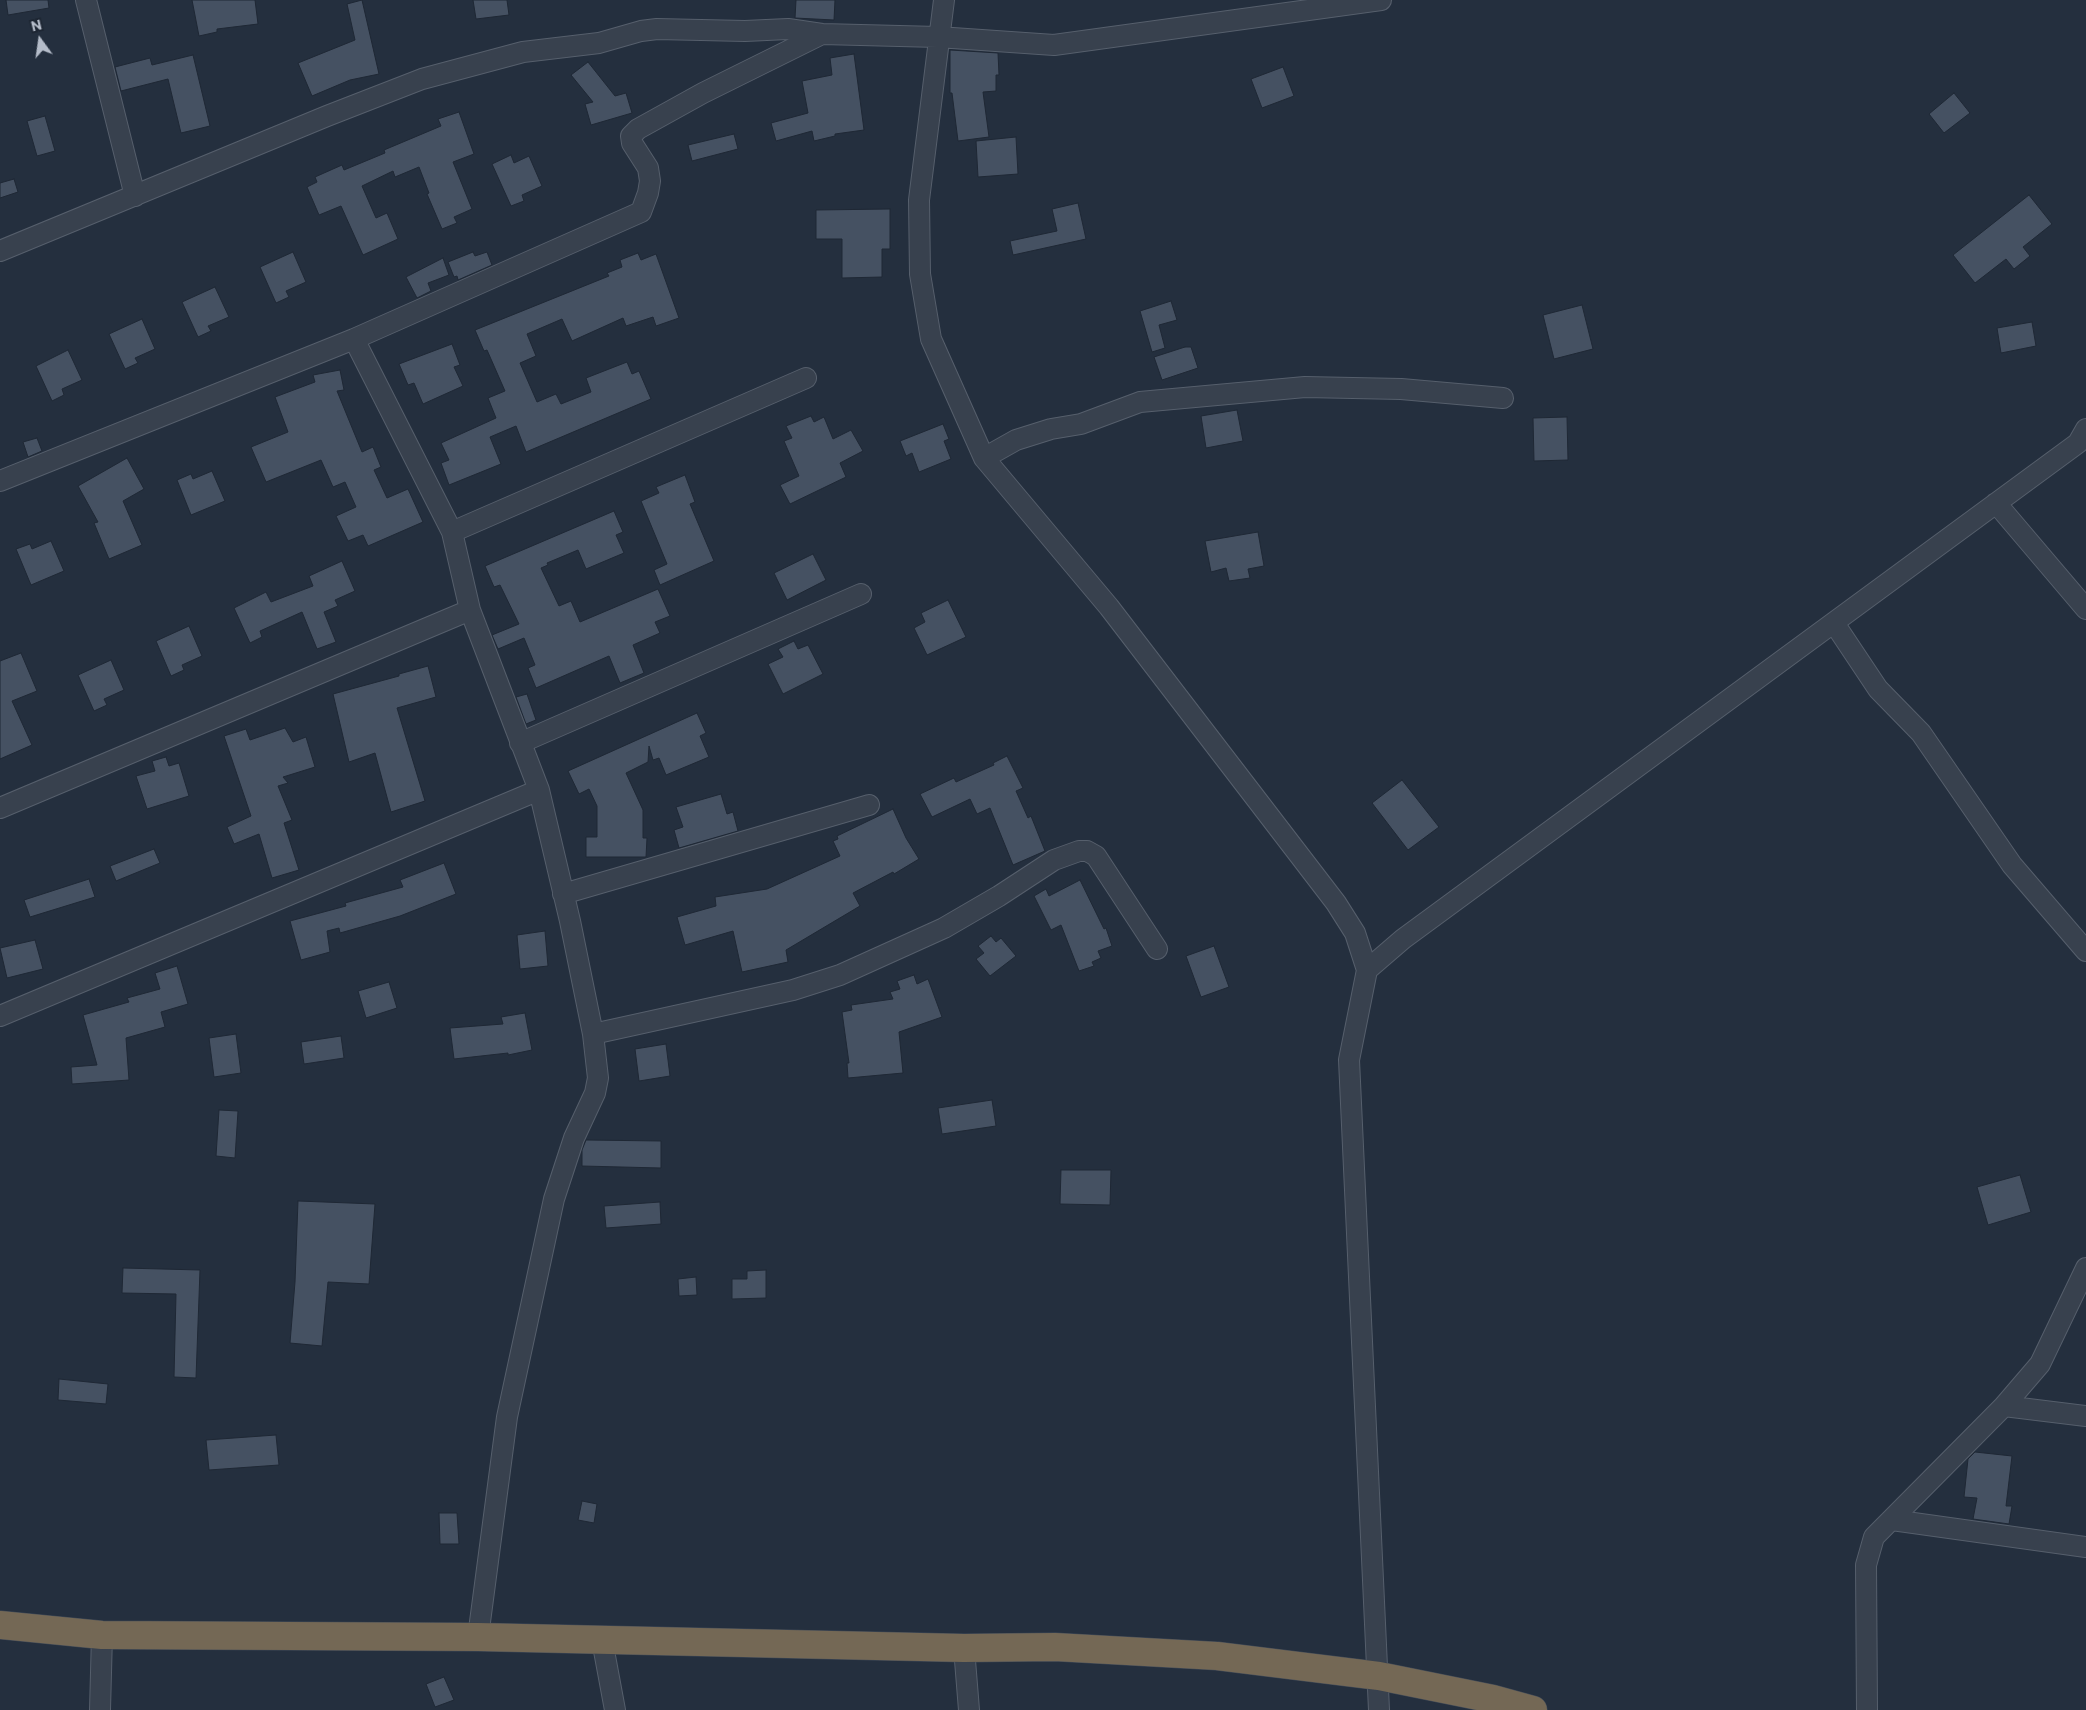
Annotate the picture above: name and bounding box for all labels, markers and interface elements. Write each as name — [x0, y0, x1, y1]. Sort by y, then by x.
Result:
north arrow — [15, 15, 65, 65]
text: N — [29, 15, 43, 34]

